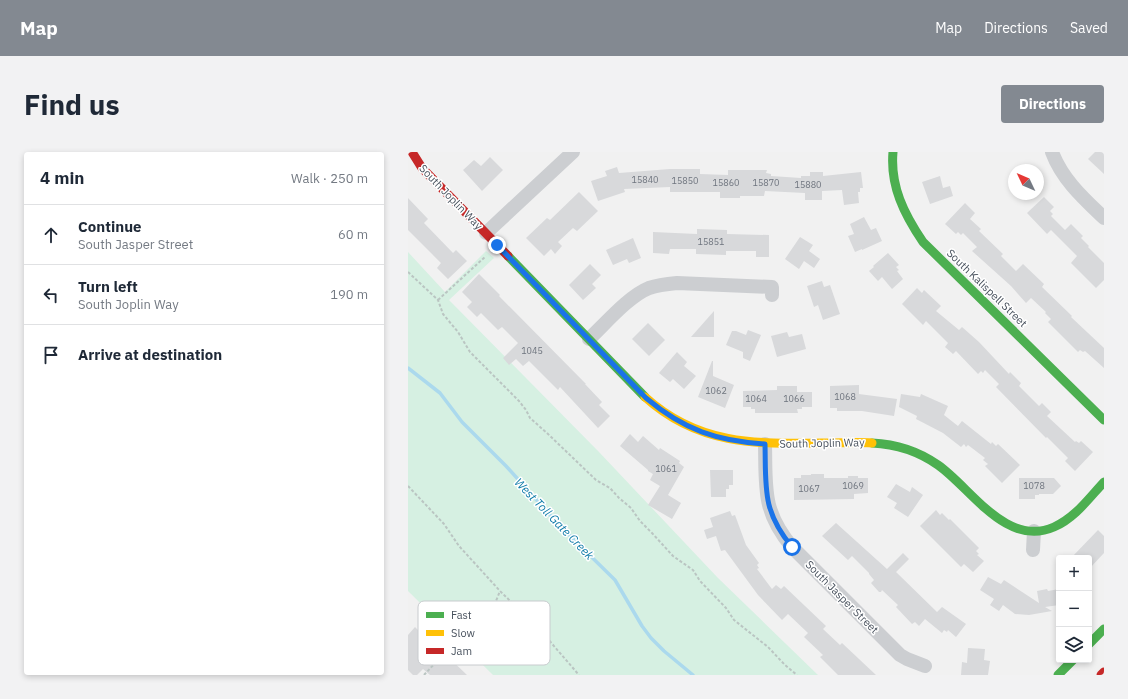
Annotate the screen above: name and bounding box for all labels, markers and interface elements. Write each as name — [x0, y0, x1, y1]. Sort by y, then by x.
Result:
text: Map — [20, 16, 58, 40]
text: Map — [935, 19, 962, 37]
text: Directions — [984, 19, 1048, 37]
text: Saved — [1070, 19, 1108, 37]
button: Directions — [1001, 85, 1104, 123]
text: Find us — [24, 86, 120, 123]
street label: South Joplin Way — [416, 161, 486, 233]
north arrow — [1008, 164, 1044, 200]
text: 4 min — [40, 167, 84, 189]
text: Walk · 250 m — [291, 170, 368, 187]
house number: 15840 — [631, 174, 659, 185]
house number: 15850 — [671, 175, 699, 186]
house number: 15860 — [712, 177, 740, 188]
house number: 15870 — [752, 177, 780, 188]
house number: 15880 — [794, 179, 822, 190]
text: Continue — [78, 217, 142, 236]
icon: ahead — [40, 224, 62, 246]
text: 60 m — [338, 226, 368, 243]
text: South Jasper Street — [78, 236, 193, 253]
route end — [488, 236, 506, 254]
house number: 15851 — [697, 236, 725, 247]
street label: South Kalispell Street — [944, 246, 1030, 330]
text: Turn left — [78, 277, 138, 296]
icon: left — [40, 284, 62, 306]
text: 190 m — [330, 286, 368, 303]
text: South Joplin Way — [78, 296, 179, 313]
icon: arrive — [40, 344, 62, 366]
text: Arrive at destination — [78, 345, 222, 364]
house number: 1045 — [521, 345, 543, 356]
house number: 1062 — [705, 385, 727, 396]
house number: 1068 — [834, 391, 856, 402]
house number: 1064 — [745, 393, 767, 404]
house number: 1066 — [783, 393, 805, 404]
street label: South Joplin Way — [779, 435, 865, 451]
house number: 1061 — [655, 463, 677, 474]
water label: West Toll Gate Creek — [512, 475, 598, 563]
house number: 1069 — [842, 480, 864, 491]
house number: 1078 — [1023, 480, 1045, 491]
house number: 1067 — [798, 483, 820, 494]
route start — [783, 538, 801, 556]
map controls — [1056, 555, 1092, 663]
button: + — [1056, 555, 1092, 591]
street label: South Jasper Street — [803, 558, 882, 637]
button: − — [1056, 591, 1092, 627]
legend — [418, 601, 550, 665]
text: Fast — [451, 608, 472, 622]
text: Slow — [451, 626, 475, 640]
button: layers — [1056, 627, 1092, 663]
text: Jam — [451, 644, 472, 658]

